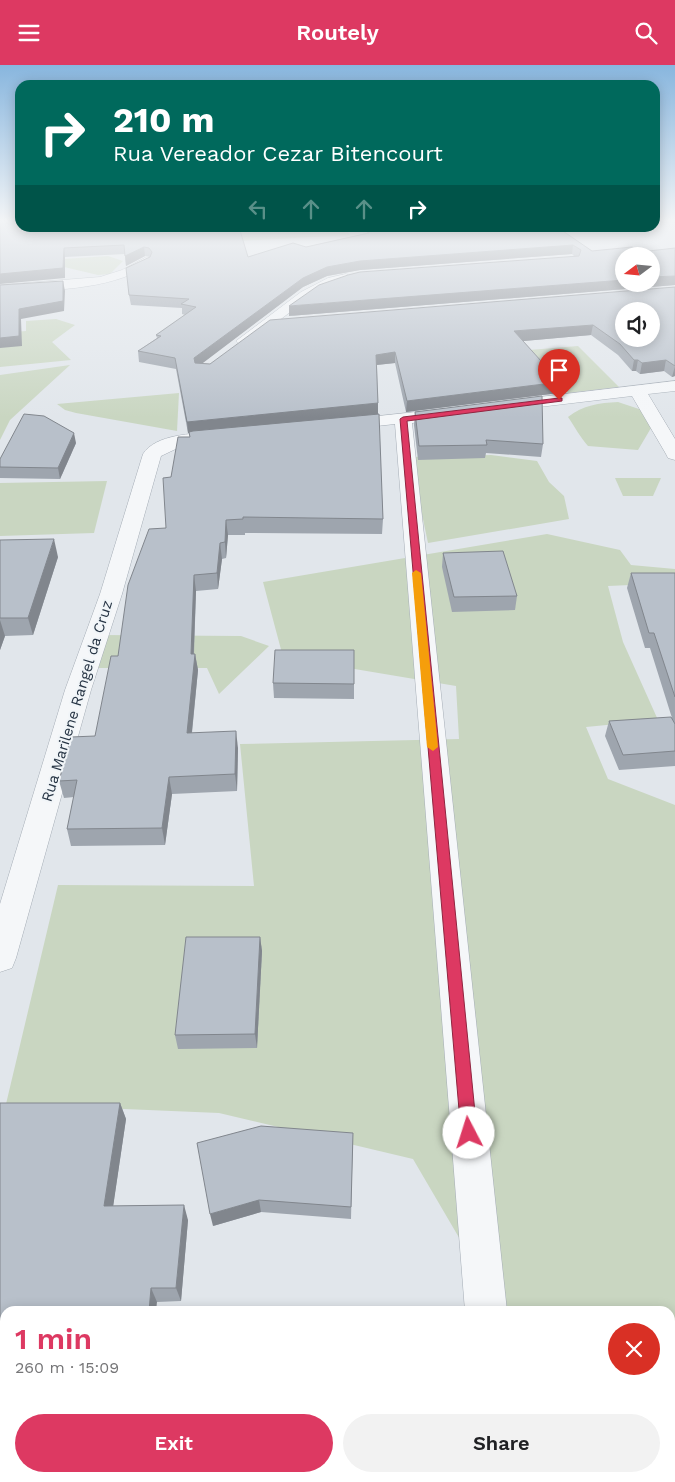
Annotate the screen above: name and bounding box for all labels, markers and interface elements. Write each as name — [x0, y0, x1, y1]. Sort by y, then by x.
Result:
icon: menu — [15, 19, 43, 47]
icon: search — [632, 19, 660, 47]
text: Routely — [296, 20, 379, 45]
text: 210 m — [113, 99, 214, 141]
icon: right — [30, 100, 95, 165]
text: Rua Vereador Cezar Bitencourt — [113, 141, 443, 166]
icon: left — [244, 195, 272, 223]
icon: ahead — [297, 195, 325, 223]
icon: ahead — [350, 195, 378, 223]
icon: right — [403, 195, 431, 223]
north arrow — [615, 247, 660, 293]
map controls — [615, 247, 660, 347]
button: sound — [615, 302, 660, 347]
pin — [538, 349, 580, 400]
icon: arrive — [545, 356, 573, 384]
street label: Rua Marilene Rangel da Cruz — [38, 598, 116, 804]
position arrow — [442, 1106, 494, 1158]
text: 1 min — [15, 1321, 92, 1356]
button: close — [608, 1323, 660, 1375]
text: 260 m · 15:09 — [15, 1358, 119, 1377]
button: Exit — [15, 1414, 333, 1472]
button: Share — [343, 1414, 660, 1472]

